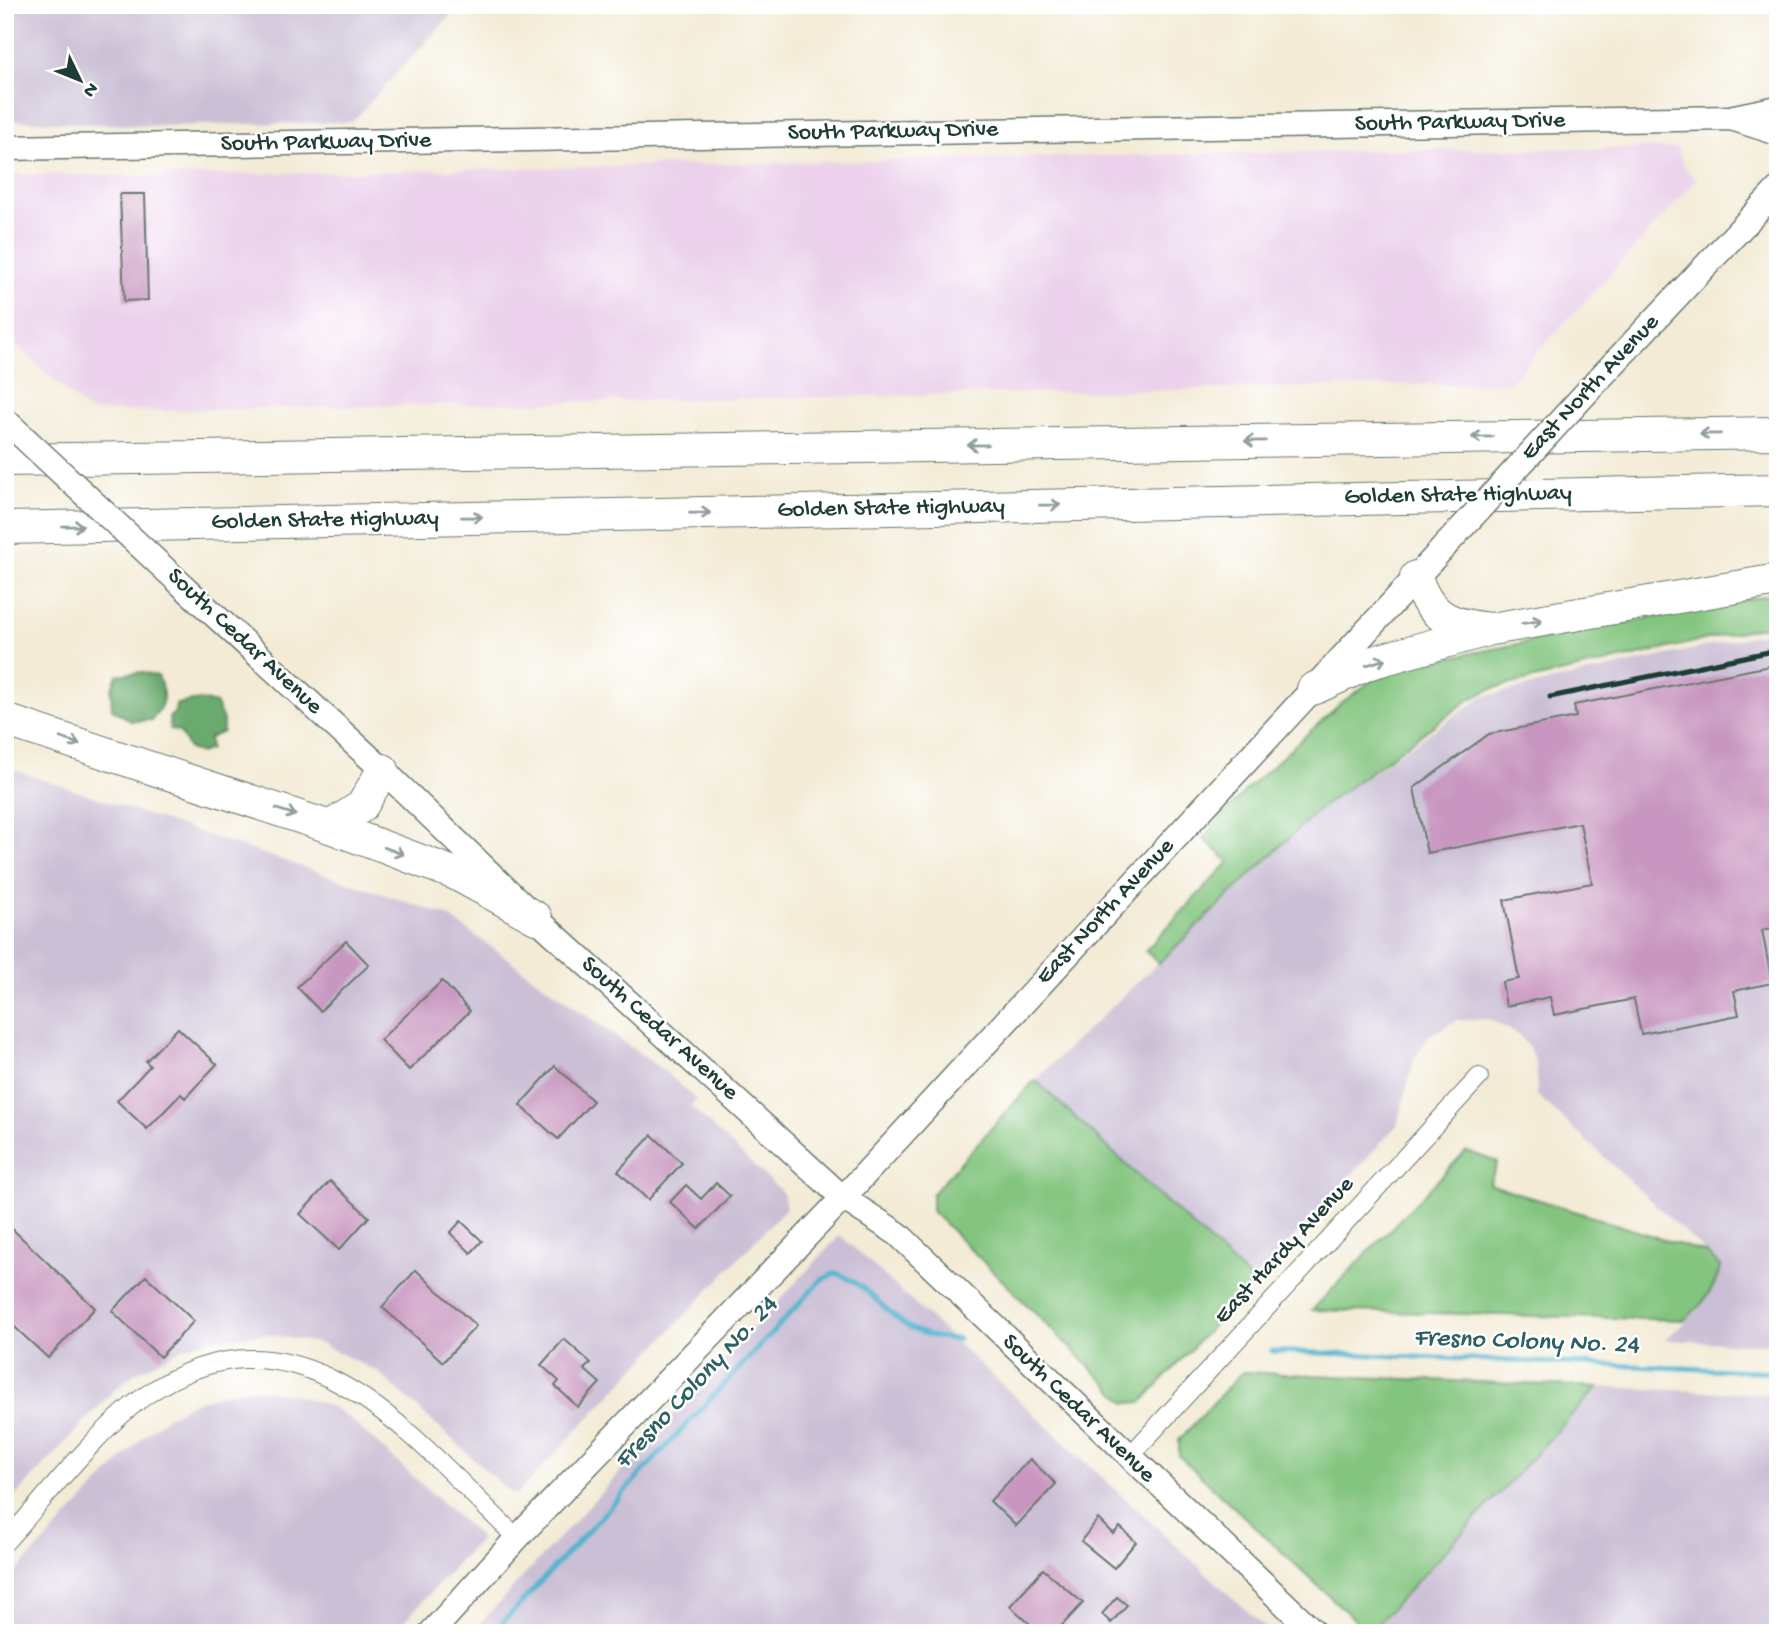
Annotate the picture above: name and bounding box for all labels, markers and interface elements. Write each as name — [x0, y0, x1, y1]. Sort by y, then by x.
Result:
north arrow — [46, 46, 116, 116]
text: N — [77, 77, 103, 102]
street label: South Parkway Drive — [1354, 107, 1566, 139]
street label: South Parkway Drive — [787, 116, 999, 148]
street label: South Parkway Drive — [220, 127, 432, 159]
street label: East North Avenue — [1516, 308, 1667, 467]
one-way arrow — [1698, 427, 1721, 440]
one-way arrow — [1471, 430, 1494, 444]
one-way arrow — [1243, 434, 1266, 448]
one-way arrow — [967, 438, 990, 452]
street label: Golden State Highway — [1344, 480, 1572, 512]
street label: Golden State Highway — [777, 493, 1005, 525]
one-way arrow — [1038, 498, 1061, 512]
street label: Golden State Highway — [211, 505, 439, 537]
one-way arrow — [688, 506, 711, 519]
one-way arrow — [461, 511, 484, 524]
one-way arrow — [62, 519, 85, 533]
street label: South Cedar Avenue — [160, 562, 328, 722]
one-way arrow — [1520, 616, 1542, 629]
one-way arrow — [1365, 655, 1387, 668]
one-way arrow — [59, 735, 81, 748]
one-way arrow — [275, 806, 297, 819]
street label: East North Avenue — [1031, 832, 1182, 991]
one-way arrow — [383, 846, 405, 858]
street label: South Cedar Avenue — [574, 951, 744, 1108]
street label: East Hardy Avenue — [1209, 1171, 1361, 1331]
water label: Fresno Colony No. 24 — [609, 1290, 786, 1477]
water label: Fresno Colony No. 24 — [1413, 1324, 1640, 1362]
street label: South Cedar Avenue — [995, 1328, 1161, 1490]

